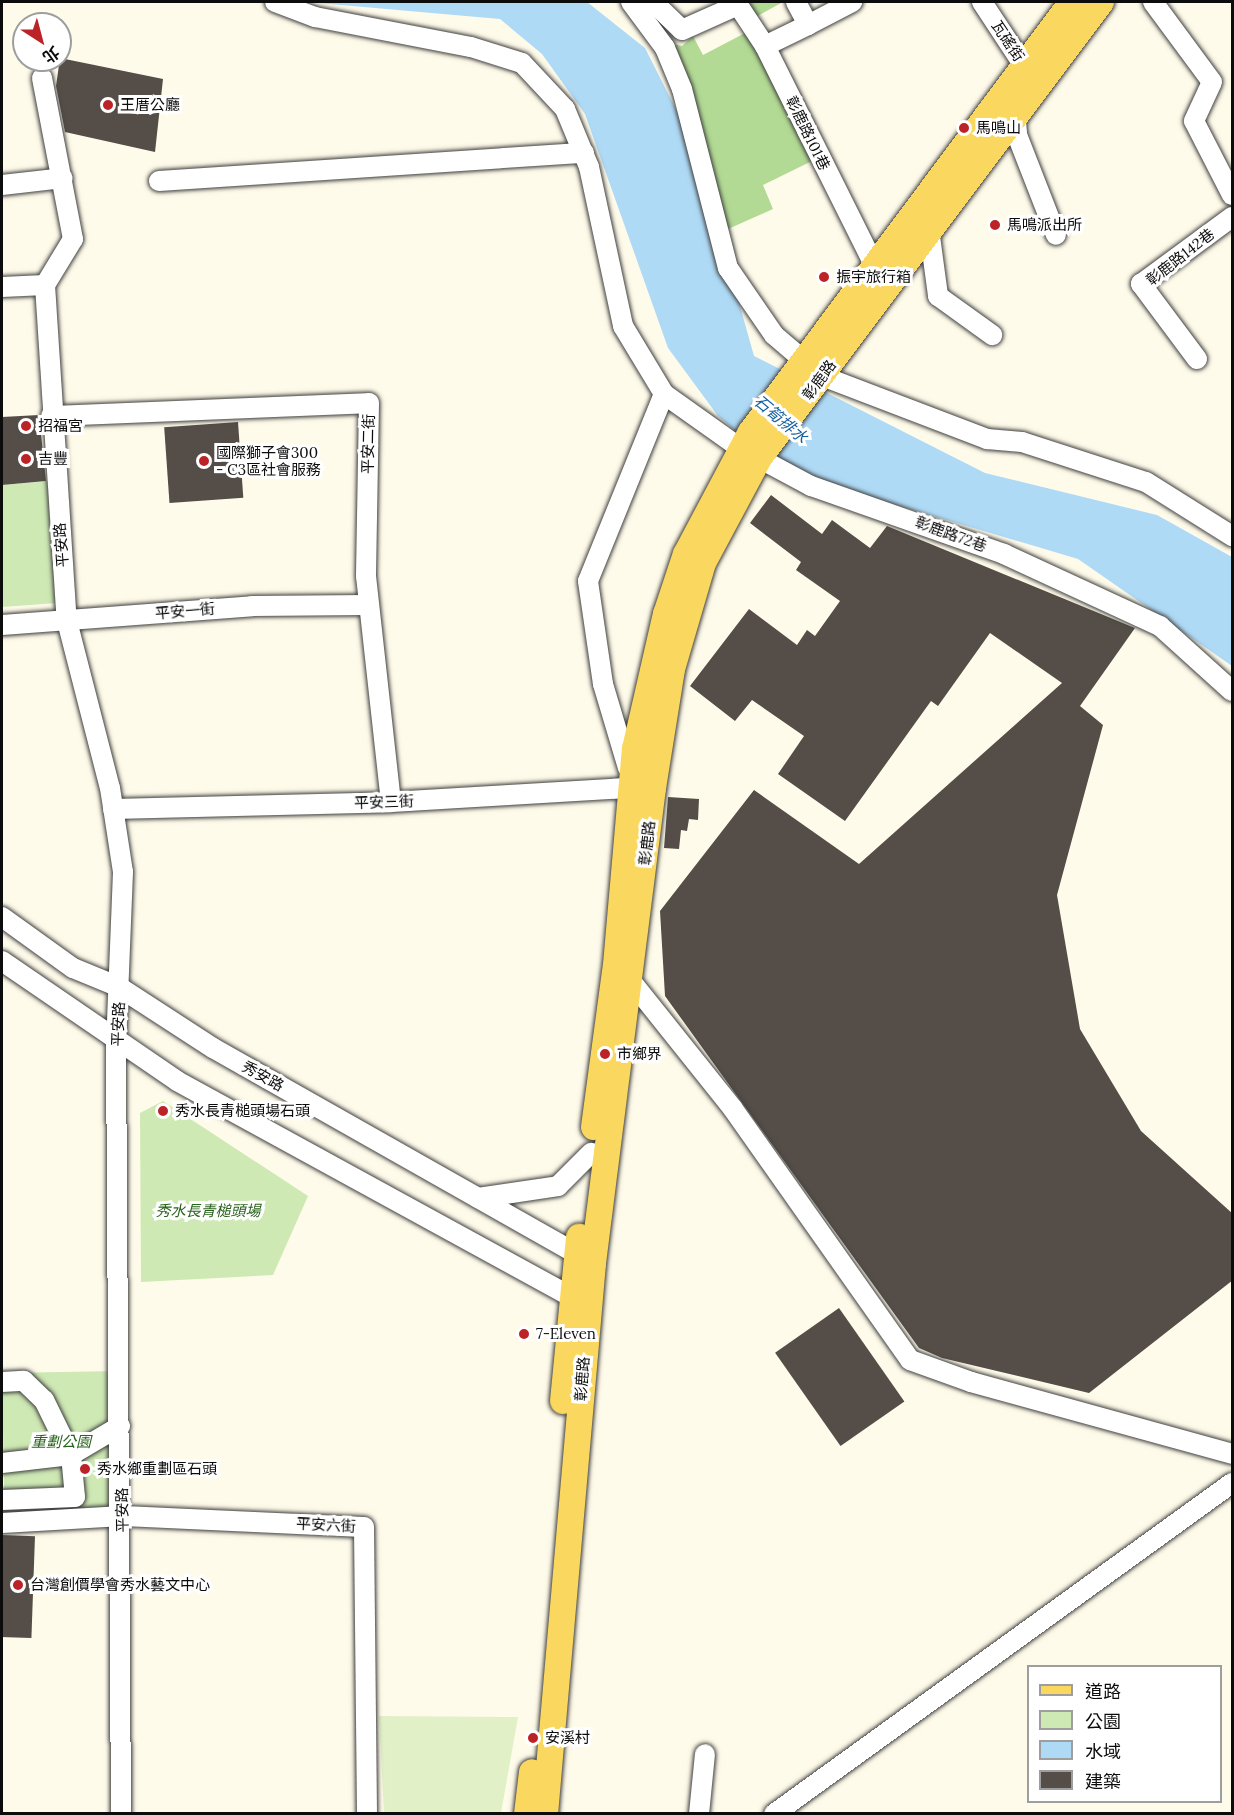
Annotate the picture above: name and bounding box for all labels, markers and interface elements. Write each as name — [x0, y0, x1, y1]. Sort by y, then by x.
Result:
north arrow — [12, 12, 72, 72]
street label: 瓦磘街 — [988, 17, 1028, 65]
text: 北 — [39, 42, 64, 68]
street label: 彰鹿路101巷 — [782, 93, 834, 173]
place label: 王厝公廳 — [120, 96, 180, 114]
marker: 王厝公廳 — [101, 98, 115, 112]
place label: 馬鳴山 — [976, 119, 1021, 137]
marker: 馬鳴山 — [957, 121, 971, 135]
place label: 馬鳴派出所 — [1007, 216, 1082, 234]
marker: 馬鳴派出所 — [988, 218, 1002, 232]
street label: 彰鹿路142巷 — [1142, 225, 1218, 289]
place label: 振宇旅行箱 — [836, 268, 911, 286]
marker: 振宇旅行箱 — [817, 270, 831, 284]
street label: 彰鹿路 — [798, 357, 840, 403]
water label: 石筍排水 — [750, 391, 812, 447]
street label: 平安二街 — [358, 414, 378, 474]
place label: 招福宮 — [38, 417, 83, 435]
marker: 招福宮 — [19, 419, 33, 433]
place label: 國際獅子會300 - C3區社會服務 — [216, 443, 321, 478]
place label: 吉豐 — [38, 450, 68, 468]
marker: 吉豐 — [19, 452, 33, 466]
marker: 國際獅子會300 - C3區社會服務 — [197, 454, 211, 468]
street label: 彰鹿路72巷 — [913, 513, 989, 555]
street label: 平安路 — [50, 522, 72, 568]
street label: 平安一街 — [154, 599, 216, 623]
street label: 平安三街 — [354, 792, 414, 812]
street label: 彰鹿路 — [636, 820, 658, 866]
street label: 平安路 — [108, 1001, 128, 1047]
place label: 市鄉界 — [617, 1045, 662, 1063]
marker: 市鄉界 — [598, 1047, 612, 1061]
street label: 秀安路 — [239, 1057, 287, 1095]
place label: 秀水長青槌頭場石頭 — [175, 1102, 310, 1120]
marker: 秀水長青槌頭場石頭 — [156, 1104, 170, 1118]
park label: 秀水長青槌頭場 — [156, 1202, 260, 1220]
place label: 7-Eleven — [536, 1325, 596, 1343]
marker: 7-Eleven — [517, 1327, 531, 1341]
street label: 彰鹿路 — [571, 1356, 593, 1402]
park label: 重劃公園 — [31, 1433, 91, 1451]
place label: 秀水鄉重劃區石頭 — [97, 1460, 217, 1478]
marker: 秀水鄉重劃區石頭 — [78, 1462, 92, 1476]
street label: 平安路 — [113, 1487, 131, 1533]
street label: 平安六街 — [296, 1514, 356, 1536]
place label: 台灣創價學會秀水藝文中心 — [30, 1576, 210, 1594]
marker: 台灣創價學會秀水藝文中心 — [11, 1578, 25, 1592]
legend — [1027, 1665, 1222, 1803]
text: 道路 — [1085, 1680, 1121, 1703]
text: 公園 — [1085, 1710, 1121, 1733]
place label: 安溪村 — [545, 1729, 590, 1747]
marker: 安溪村 — [526, 1731, 540, 1745]
text: 水域 — [1085, 1740, 1121, 1763]
text: 建築 — [1085, 1770, 1121, 1793]

